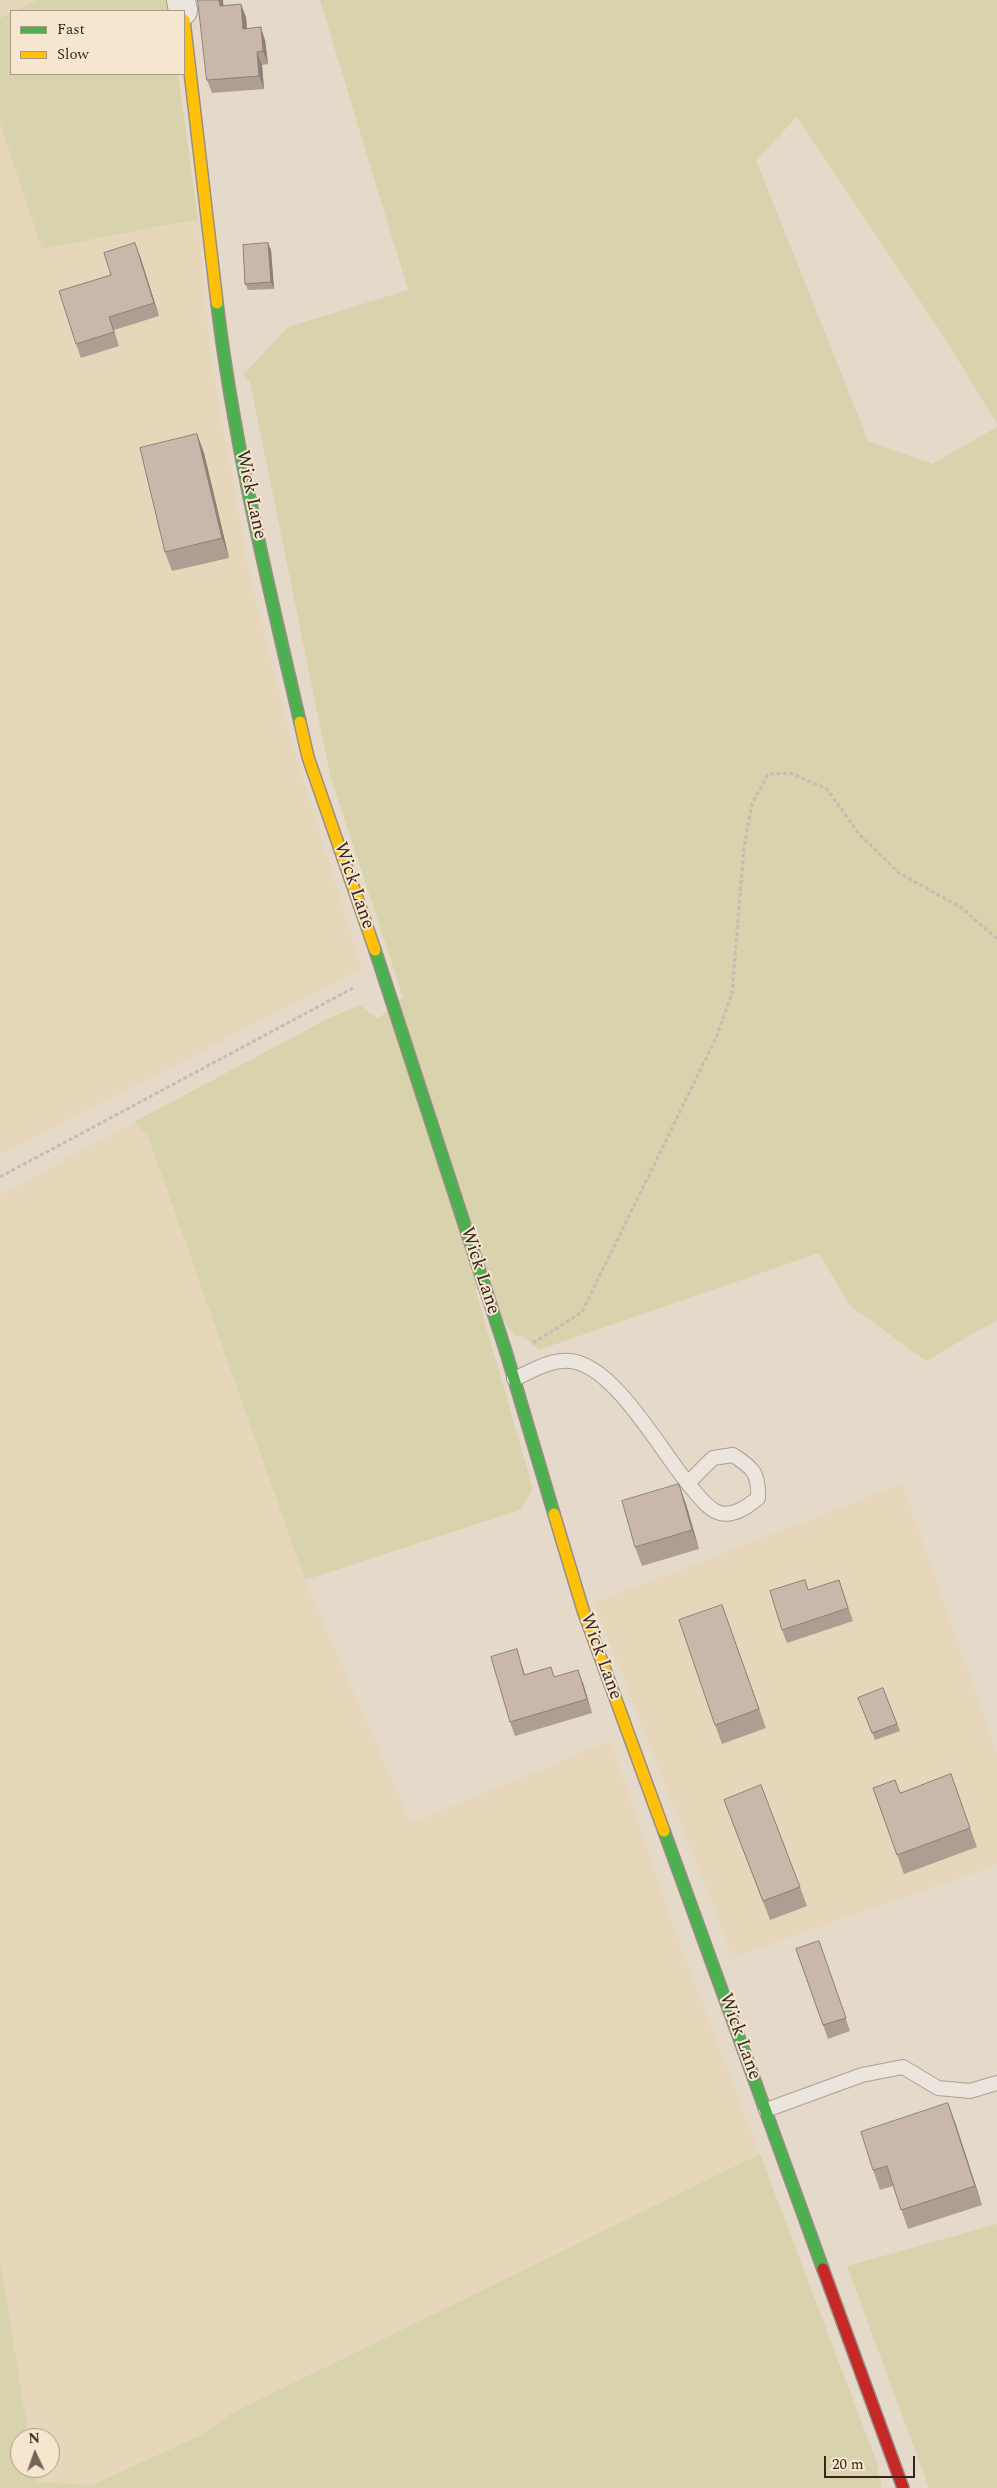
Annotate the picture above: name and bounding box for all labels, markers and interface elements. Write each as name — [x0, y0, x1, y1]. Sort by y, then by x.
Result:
legend — [10, 10, 185, 75]
text: Fast — [57, 18, 85, 41]
text: Slow — [57, 43, 89, 66]
street label: Wick Lane — [229, 448, 271, 542]
street label: Wick Lane — [328, 840, 378, 932]
street label: Wick Lane — [454, 1224, 504, 1318]
street label: Wick Lane — [574, 1611, 626, 1703]
street label: Wick Lane — [713, 1991, 765, 2083]
north arrow — [10, 2428, 60, 2478]
text: N — [28, 2428, 41, 2449]
scale bar — [827, 2446, 918, 2478]
text: 20 m — [832, 2453, 864, 2476]

